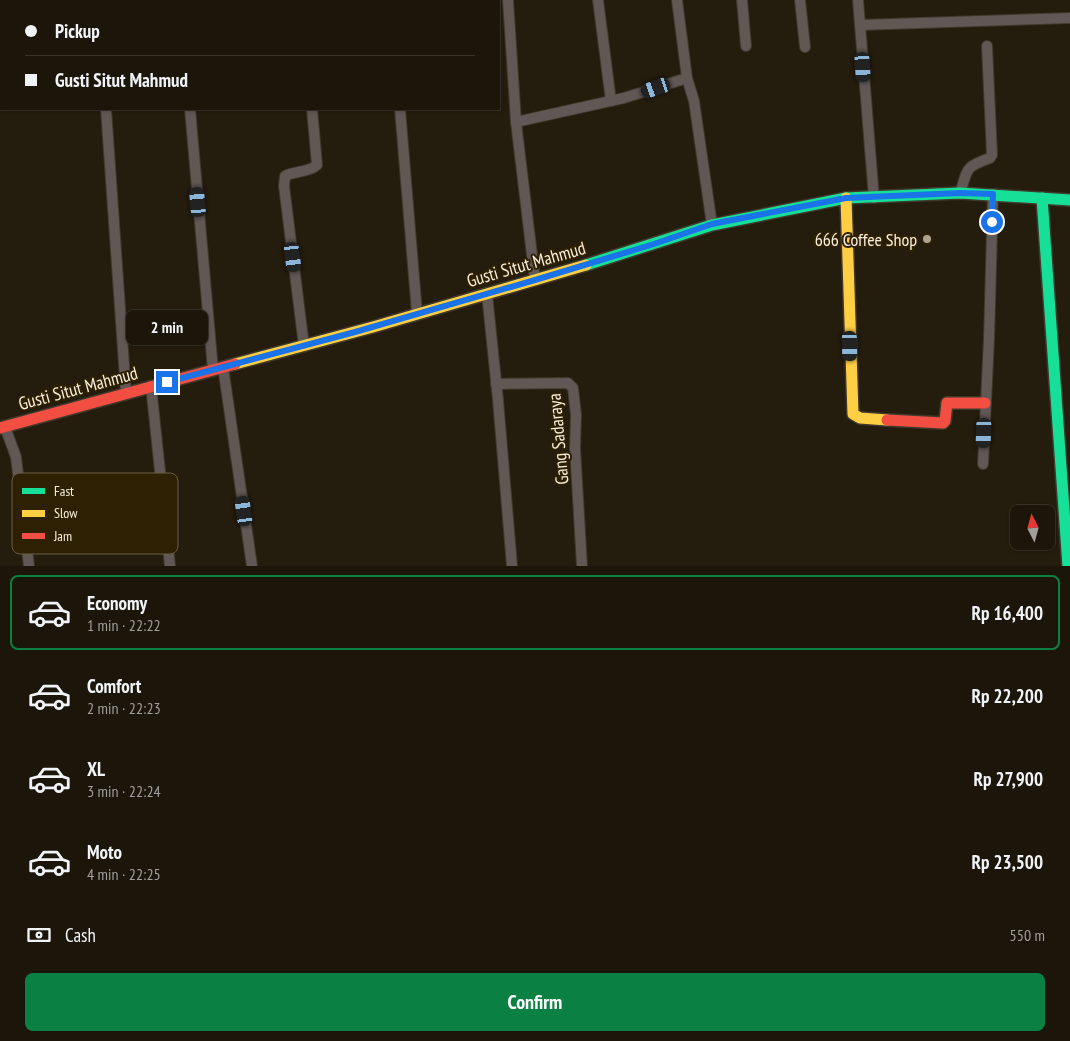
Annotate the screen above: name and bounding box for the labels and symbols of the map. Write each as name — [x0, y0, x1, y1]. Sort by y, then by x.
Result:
car — [854, 52, 871, 82]
car — [639, 76, 672, 100]
car — [189, 186, 206, 218]
route start — [981, 211, 1003, 233]
place label: 666 Coffee Shop — [815, 228, 917, 251]
marker: 666 Coffee Shop — [921, 233, 933, 245]
street label: Gusti Situt Mahmud — [464, 236, 588, 292]
car — [283, 241, 302, 273]
callout: 2 min — [126, 310, 208, 344]
car — [842, 331, 857, 361]
street label: Gusti Situt Mahmud — [16, 361, 140, 415]
route end — [156, 371, 178, 393]
street label: Gang Sadaraya — [543, 392, 573, 486]
car — [975, 418, 992, 448]
legend — [12, 473, 178, 554]
text: Fast — [54, 482, 74, 500]
car — [234, 495, 253, 527]
text: Slow — [54, 504, 78, 522]
north arrow — [1010, 505, 1055, 550]
text: Jam — [53, 527, 72, 545]

